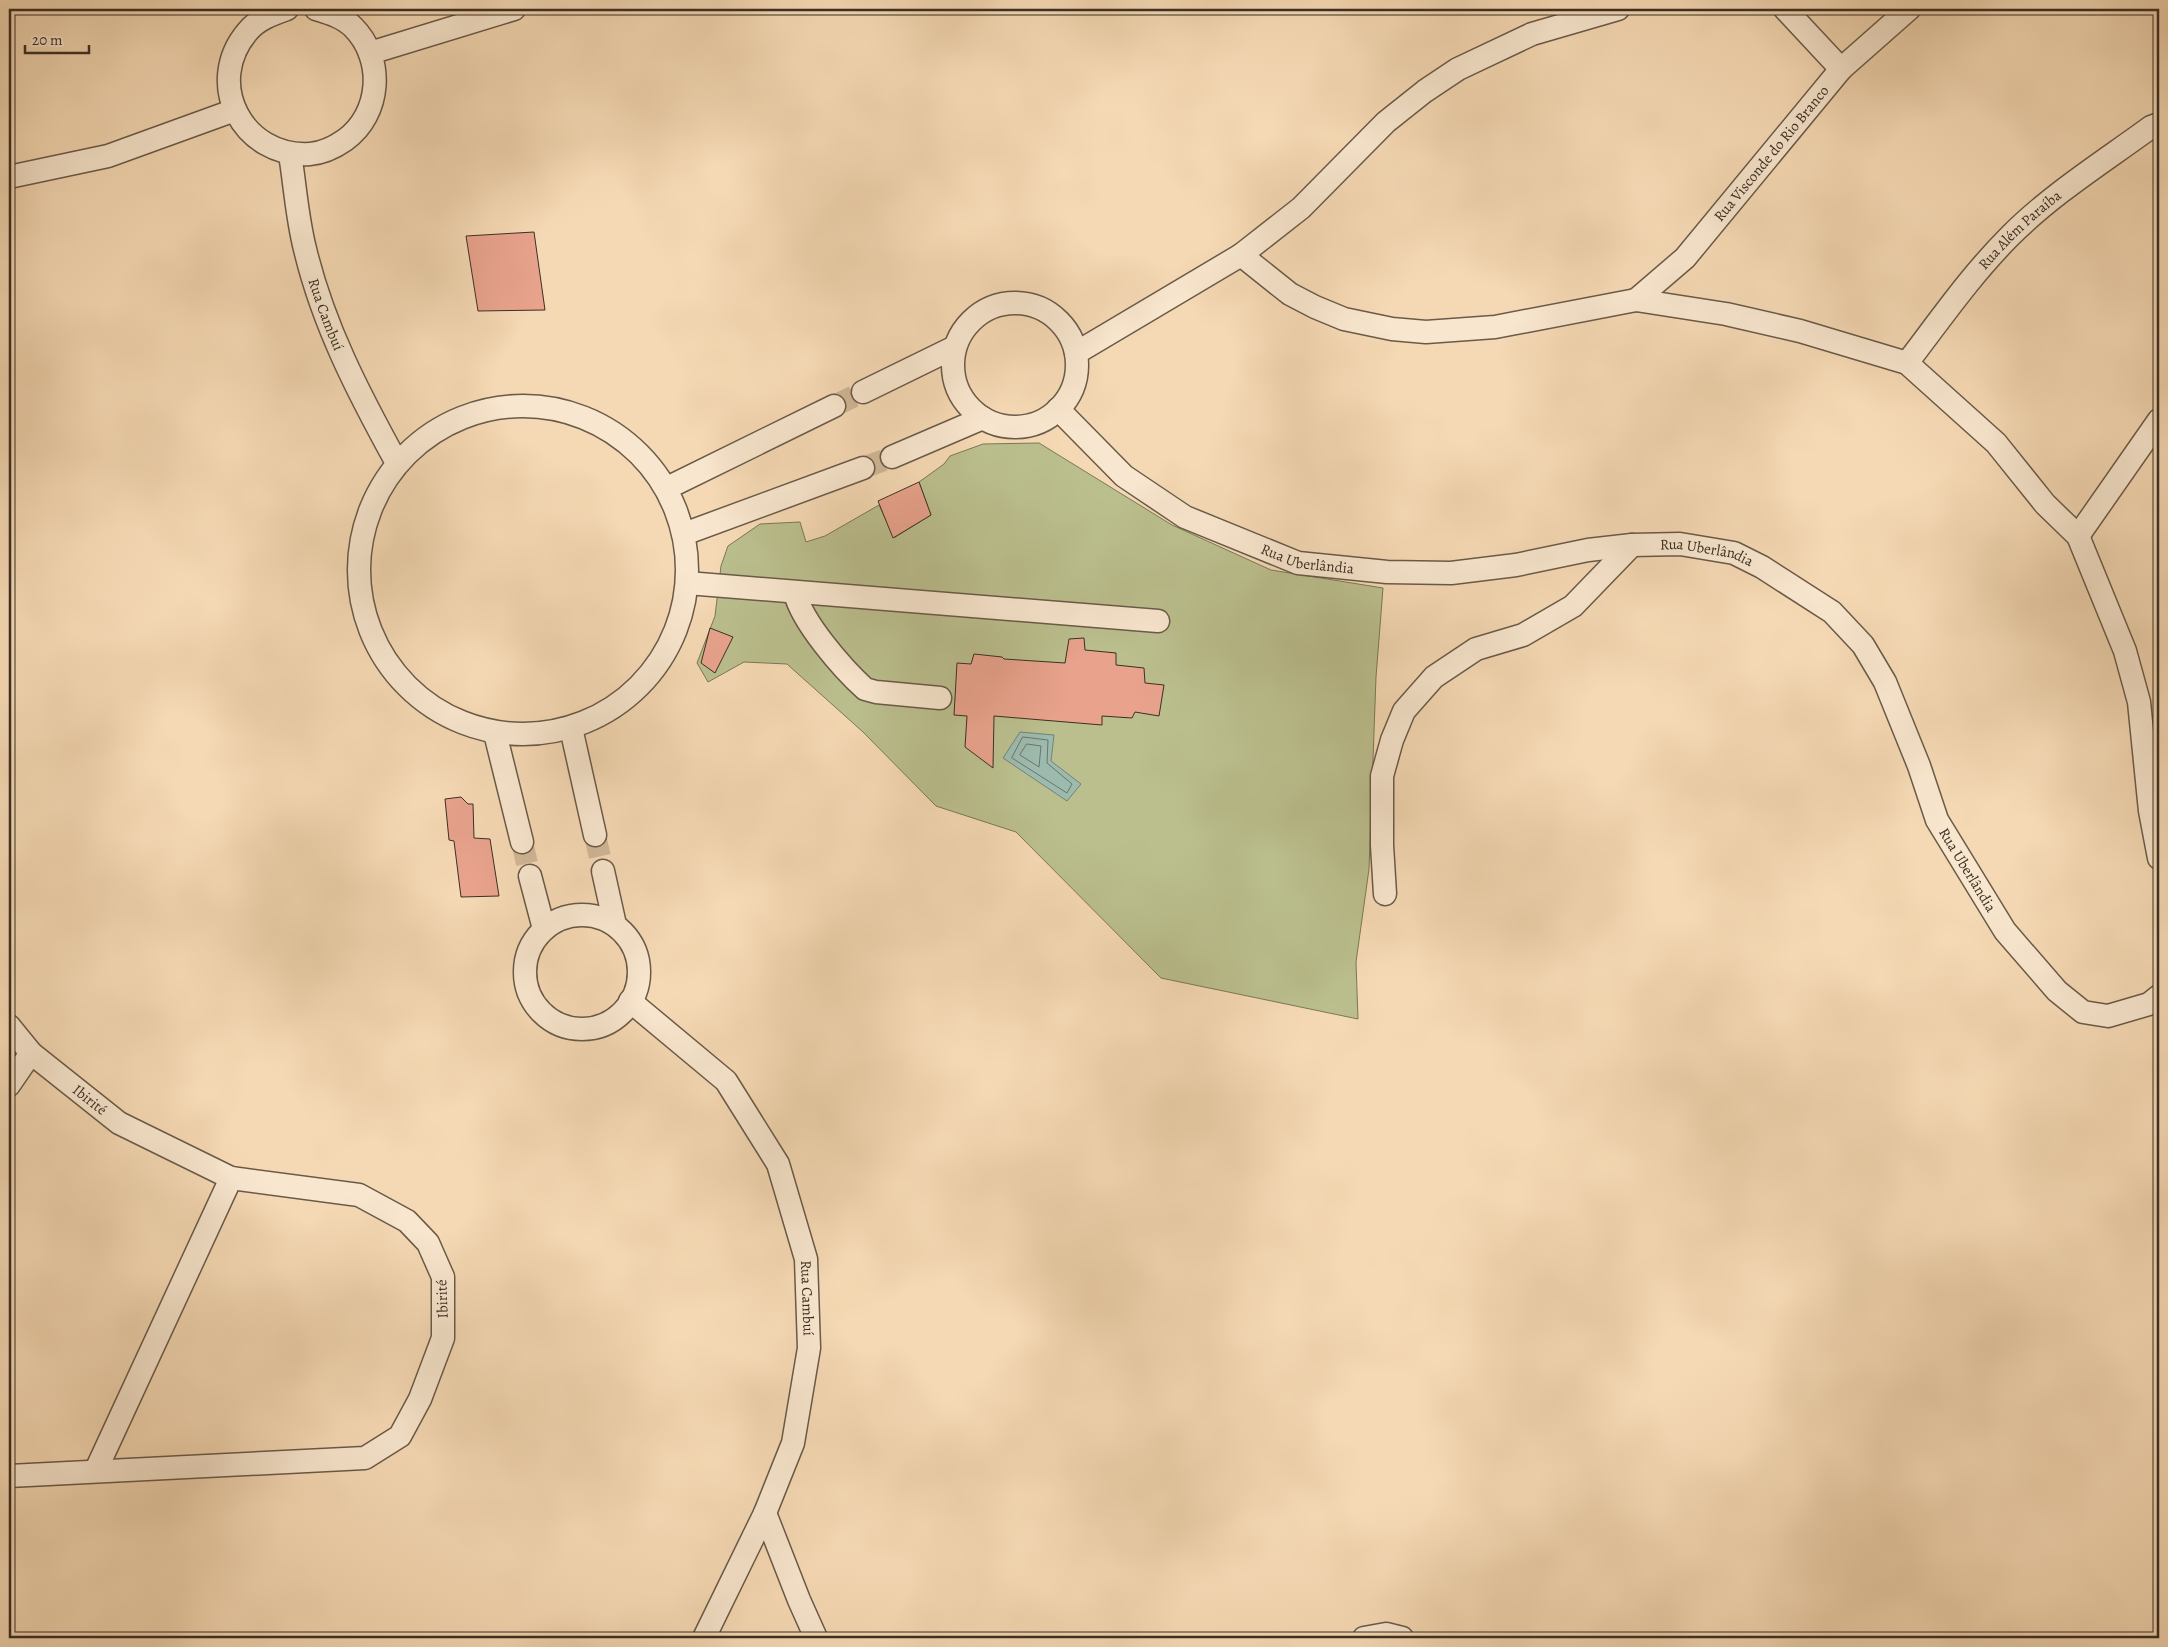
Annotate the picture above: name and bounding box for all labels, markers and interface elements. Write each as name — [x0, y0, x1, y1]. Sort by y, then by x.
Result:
scale bar — [25, 22, 89, 54]
text: 20 m — [32, 30, 63, 50]
street label: Rua Visconde do Rio Branco — [1709, 81, 1833, 226]
street label: Rua Além Paraíba — [1974, 185, 2065, 274]
street label: Rua Cambuí — [304, 276, 349, 354]
street label: Rua Uberlândia — [1660, 534, 1757, 571]
street label: Rua Uberlândia — [1258, 539, 1355, 579]
street label: Rua Uberlândia — [1934, 824, 2001, 916]
street label: Ibirité — [68, 1080, 112, 1120]
street label: Rua Cambuí — [796, 1260, 819, 1336]
street label: Ibirité — [431, 1279, 453, 1319]

